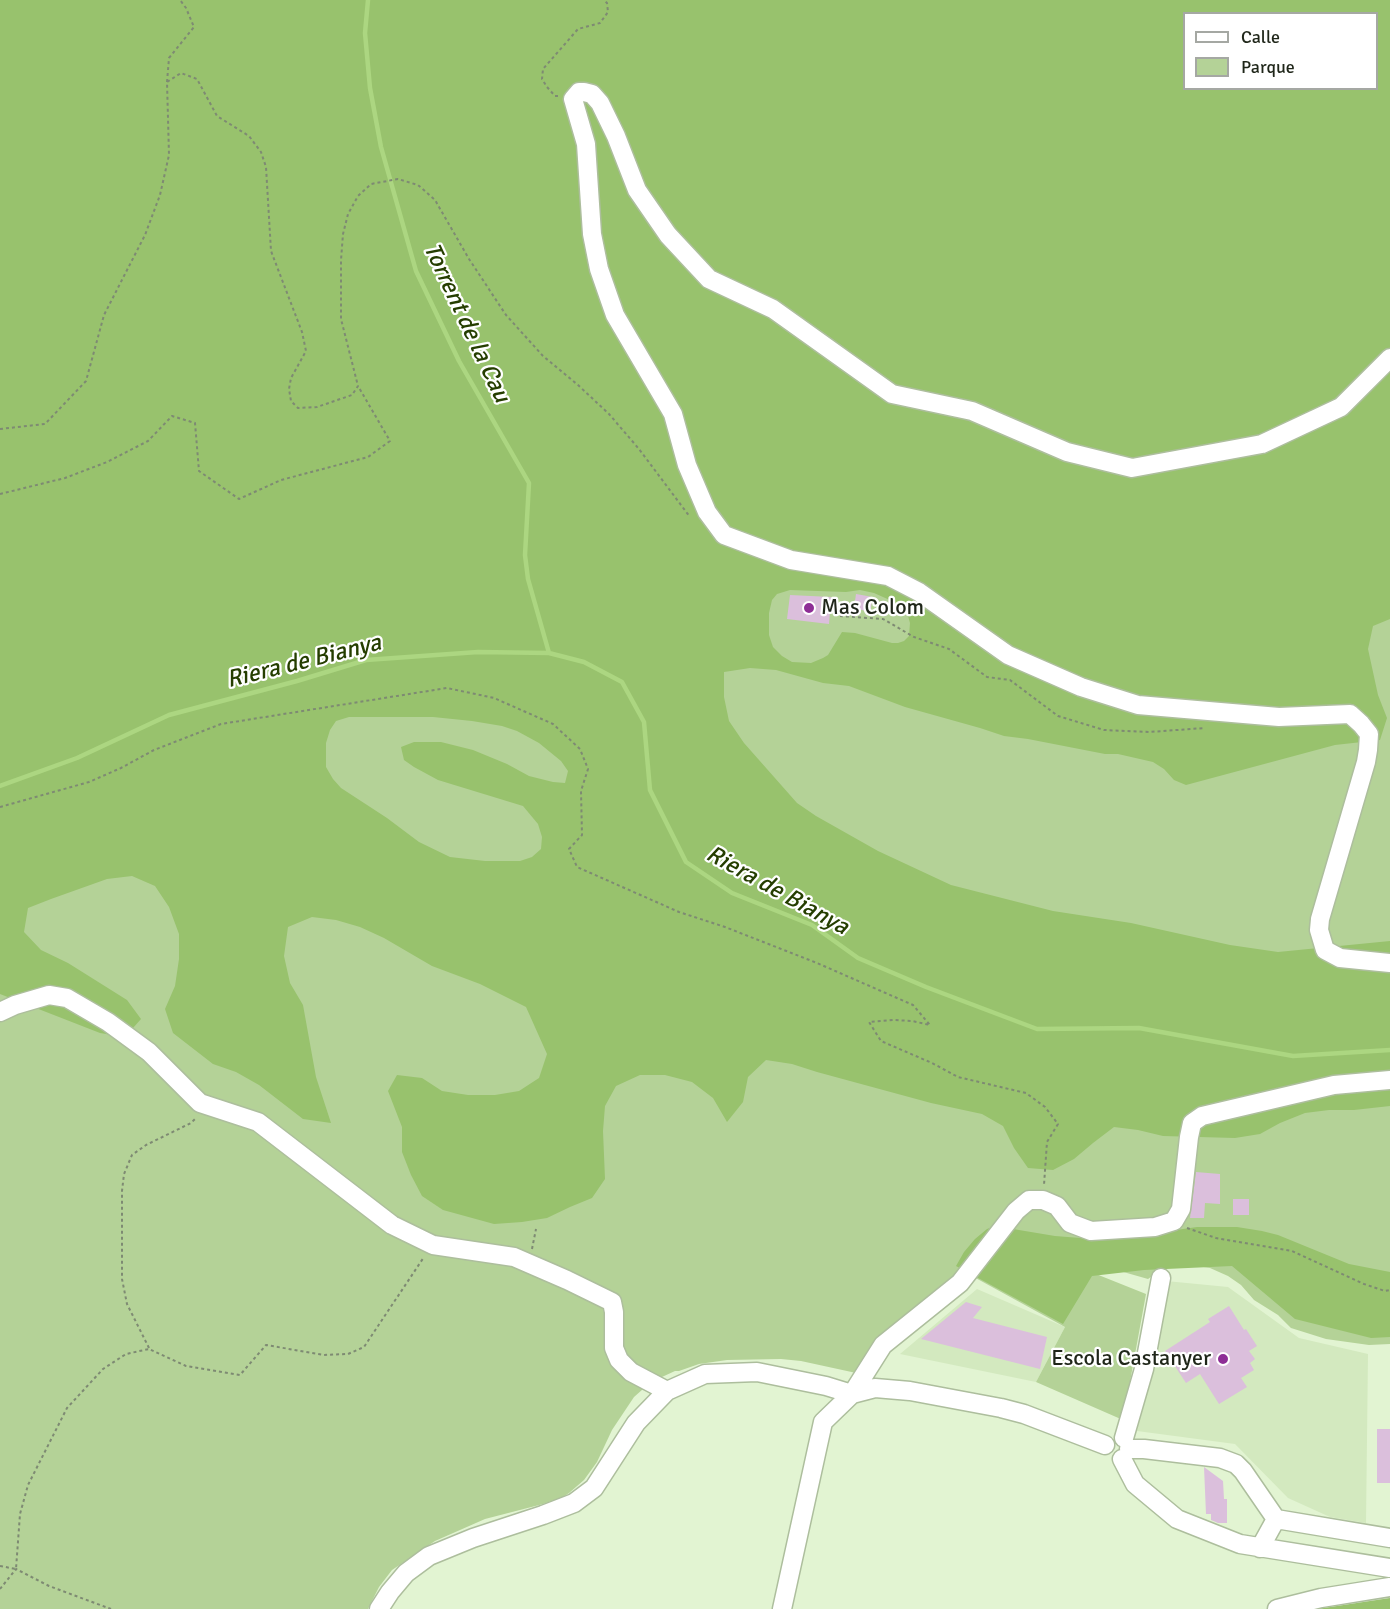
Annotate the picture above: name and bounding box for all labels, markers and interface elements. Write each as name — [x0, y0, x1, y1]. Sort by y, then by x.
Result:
legend — [1183, 12, 1378, 90]
text: Calle — [1241, 26, 1280, 48]
text: Parque — [1241, 56, 1295, 78]
water label: Torrent de la Cau — [417, 239, 515, 407]
place label: Mas Colom — [821, 595, 924, 621]
marker: Mas Colom — [802, 601, 816, 615]
water label: Riera de Bianya — [224, 629, 384, 695]
water label: Riera de Bianya — [701, 840, 853, 942]
place label: Escola Castanyer — [1051, 1346, 1211, 1372]
marker: Escola Castanyer — [1216, 1352, 1230, 1366]

